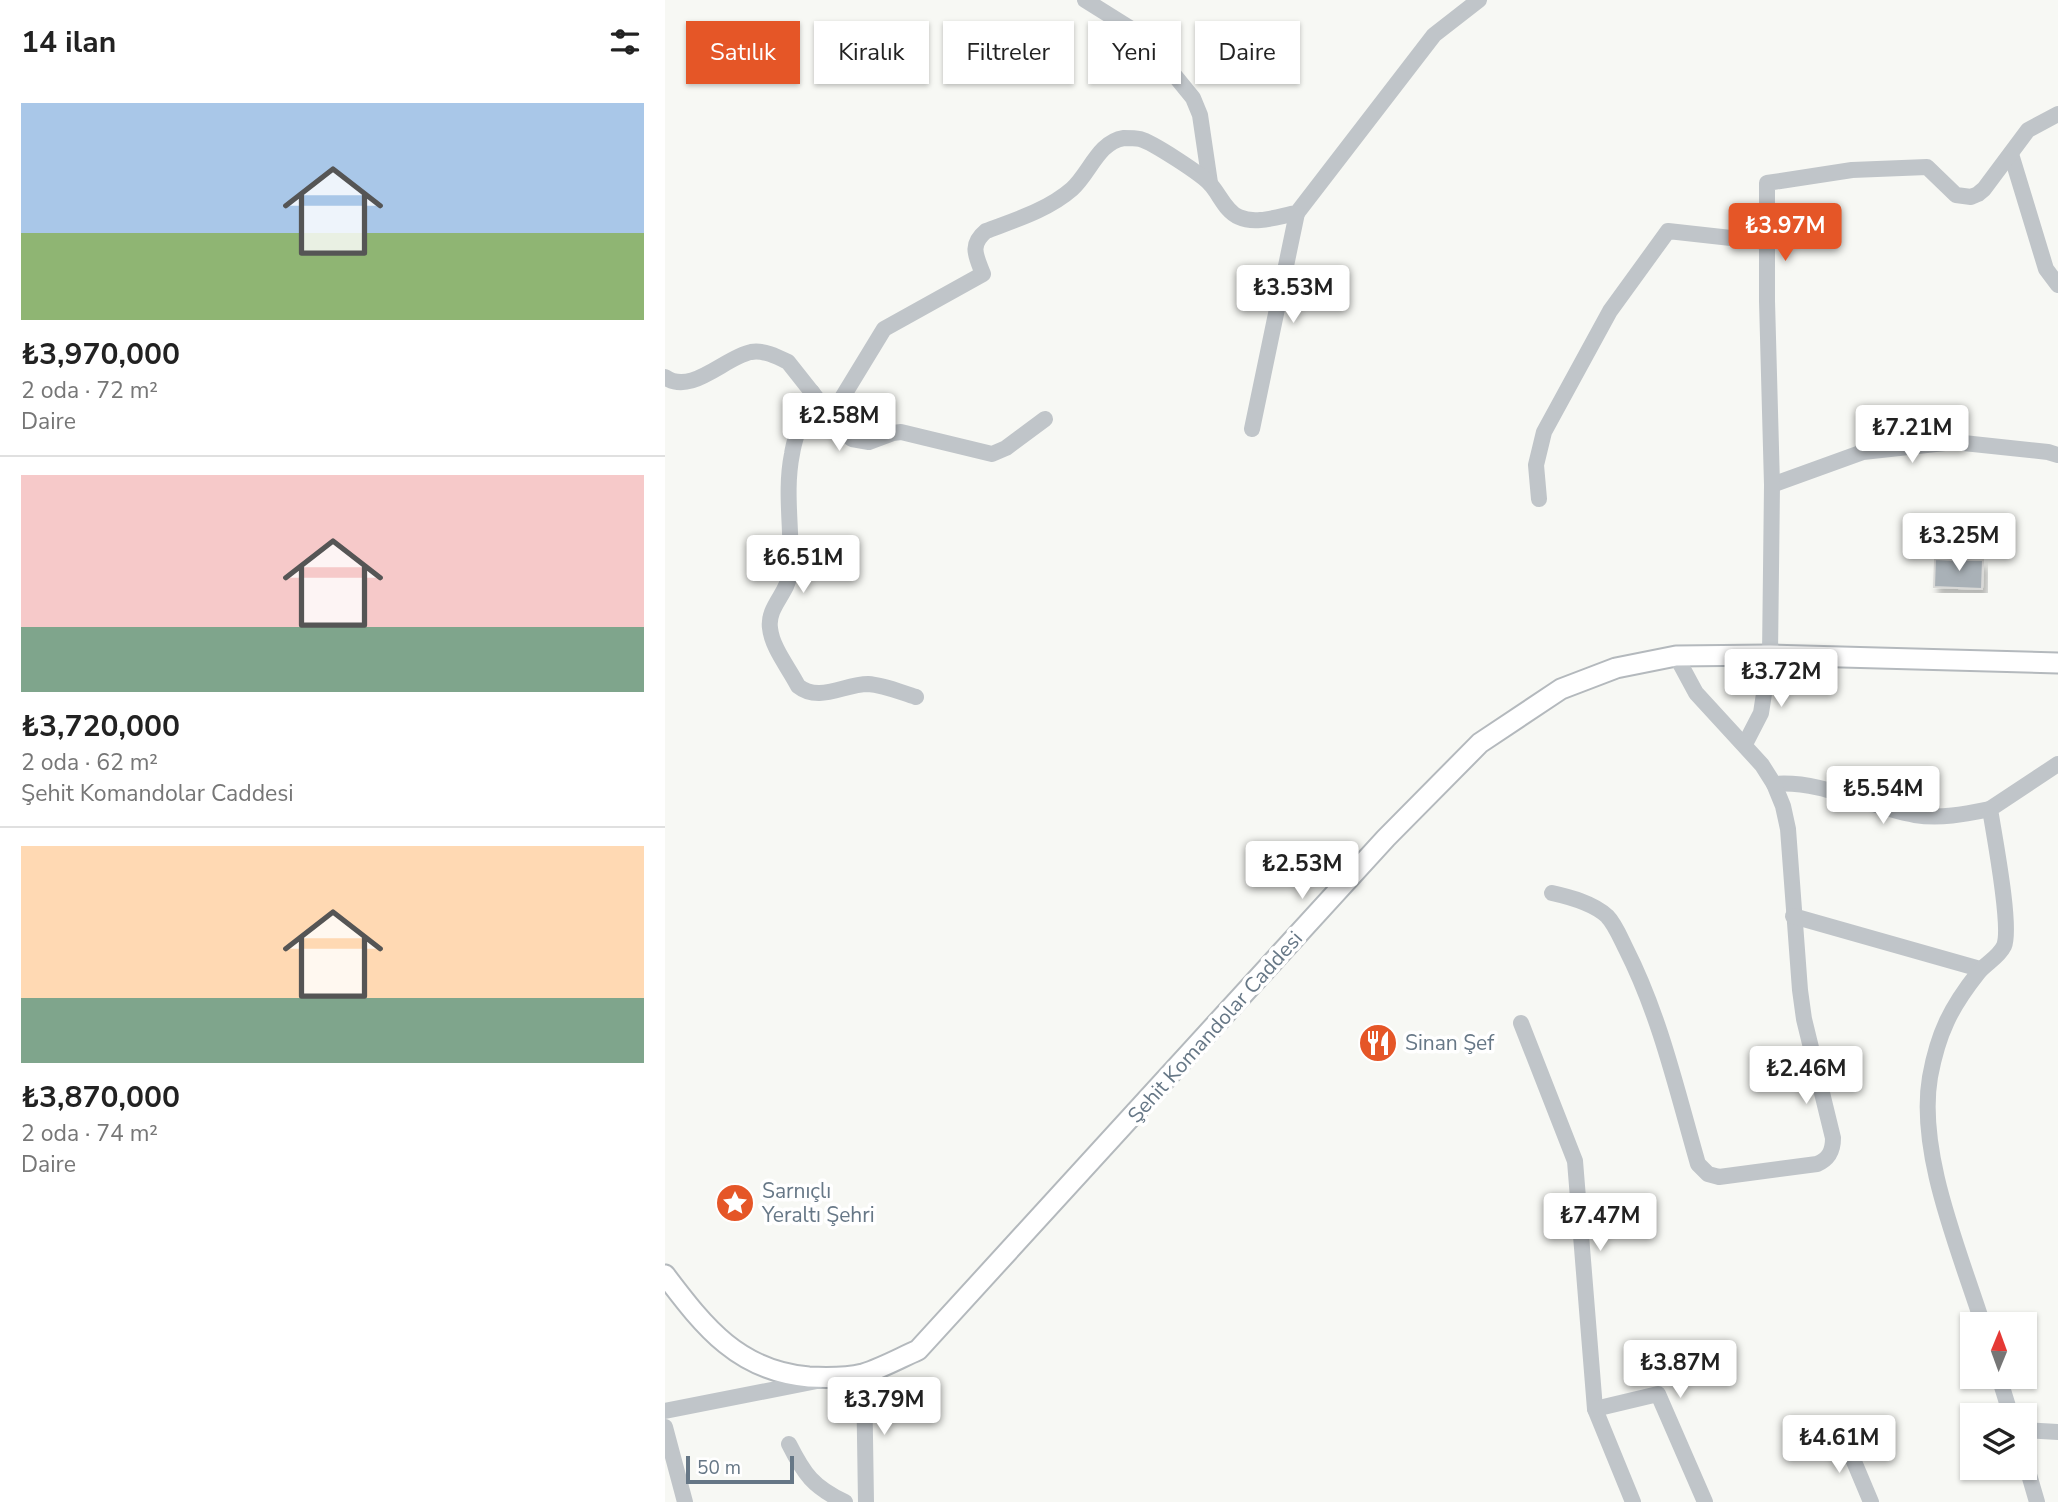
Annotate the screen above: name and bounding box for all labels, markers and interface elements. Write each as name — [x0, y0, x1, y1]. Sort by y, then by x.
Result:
chip: Satılık — [686, 21, 800, 84]
chip: Kiralık — [814, 21, 929, 84]
chip: Filtreler — [943, 21, 1074, 84]
chip: Yeni — [1088, 21, 1181, 84]
chip: Daire — [1195, 21, 1300, 84]
text: 14 ilan — [21, 22, 116, 63]
icon: filters — [606, 23, 644, 61]
icon: home — [270, 148, 396, 274]
pin: ₺3.97M — [1728, 204, 1842, 263]
text: ₺3.97M — [1745, 210, 1825, 241]
pin: ₺3.53M — [1236, 266, 1350, 325]
text: ₺3.53M — [1253, 272, 1333, 303]
text: ₺3,970,000 — [21, 334, 180, 375]
text: 2 oda · 72 m² — [21, 375, 158, 406]
pin: ₺2.58M — [782, 393, 896, 453]
text: ₺2.58M — [799, 400, 879, 431]
text: Daire — [21, 406, 76, 437]
pin: ₺7.21M — [1855, 406, 1969, 465]
text: ₺7.21M — [1872, 412, 1952, 443]
pin: ₺3.25M — [1902, 514, 2016, 573]
icon: home — [270, 520, 396, 646]
text: ₺3.25M — [1919, 520, 1999, 551]
pin: ₺6.51M — [746, 536, 860, 595]
text: ₺6.51M — [763, 542, 843, 573]
pin: ₺3.72M — [1724, 650, 1838, 709]
text: ₺3.72M — [1741, 656, 1821, 687]
text: ₺3,720,000 — [21, 706, 180, 747]
text: 2 oda · 62 m² — [21, 747, 158, 778]
pin: ₺5.54M — [1826, 766, 1940, 826]
text: ₺5.54M — [1843, 773, 1923, 804]
text: Şehit Komandolar Caddesi — [21, 778, 294, 809]
pin: ₺2.53M — [1245, 842, 1359, 901]
text: ₺2.53M — [1262, 848, 1342, 879]
icon: home — [270, 891, 396, 1017]
street label: Şehit Komandolar Caddesi — [1121, 925, 1309, 1129]
restaurant icon: Sinan Şef — [1357, 1022, 1399, 1064]
place label: Sinan Şef — [1405, 1029, 1495, 1057]
pin: ₺2.46M — [1749, 1046, 1863, 1106]
text: ₺2.46M — [1766, 1053, 1846, 1084]
text: ₺3,870,000 — [21, 1077, 180, 1118]
text: 2 oda · 74 m² — [21, 1118, 158, 1149]
text: Daire — [21, 1149, 76, 1180]
place label: Sarnıçlı Yeraltı Şehri — [761, 1177, 875, 1229]
place icon: Sarnıçlı Yeraltı Şehri — [714, 1182, 756, 1224]
pin: ₺7.47M — [1543, 1194, 1657, 1253]
text: ₺7.47M — [1560, 1200, 1640, 1231]
north arrow — [1960, 1312, 2037, 1390]
map controls — [1960, 1312, 2037, 1480]
pin: ₺3.87M — [1623, 1340, 1737, 1400]
text: ₺3.87M — [1640, 1347, 1720, 1378]
pin: ₺3.79M — [827, 1378, 941, 1437]
text: ₺3.79M — [844, 1384, 924, 1415]
button: layers — [1960, 1403, 2037, 1480]
pin: ₺4.61M — [1782, 1416, 1896, 1475]
text: ₺4.61M — [1799, 1422, 1879, 1453]
scale bar — [686, 1453, 795, 1485]
text: 50 m — [697, 1455, 741, 1481]

